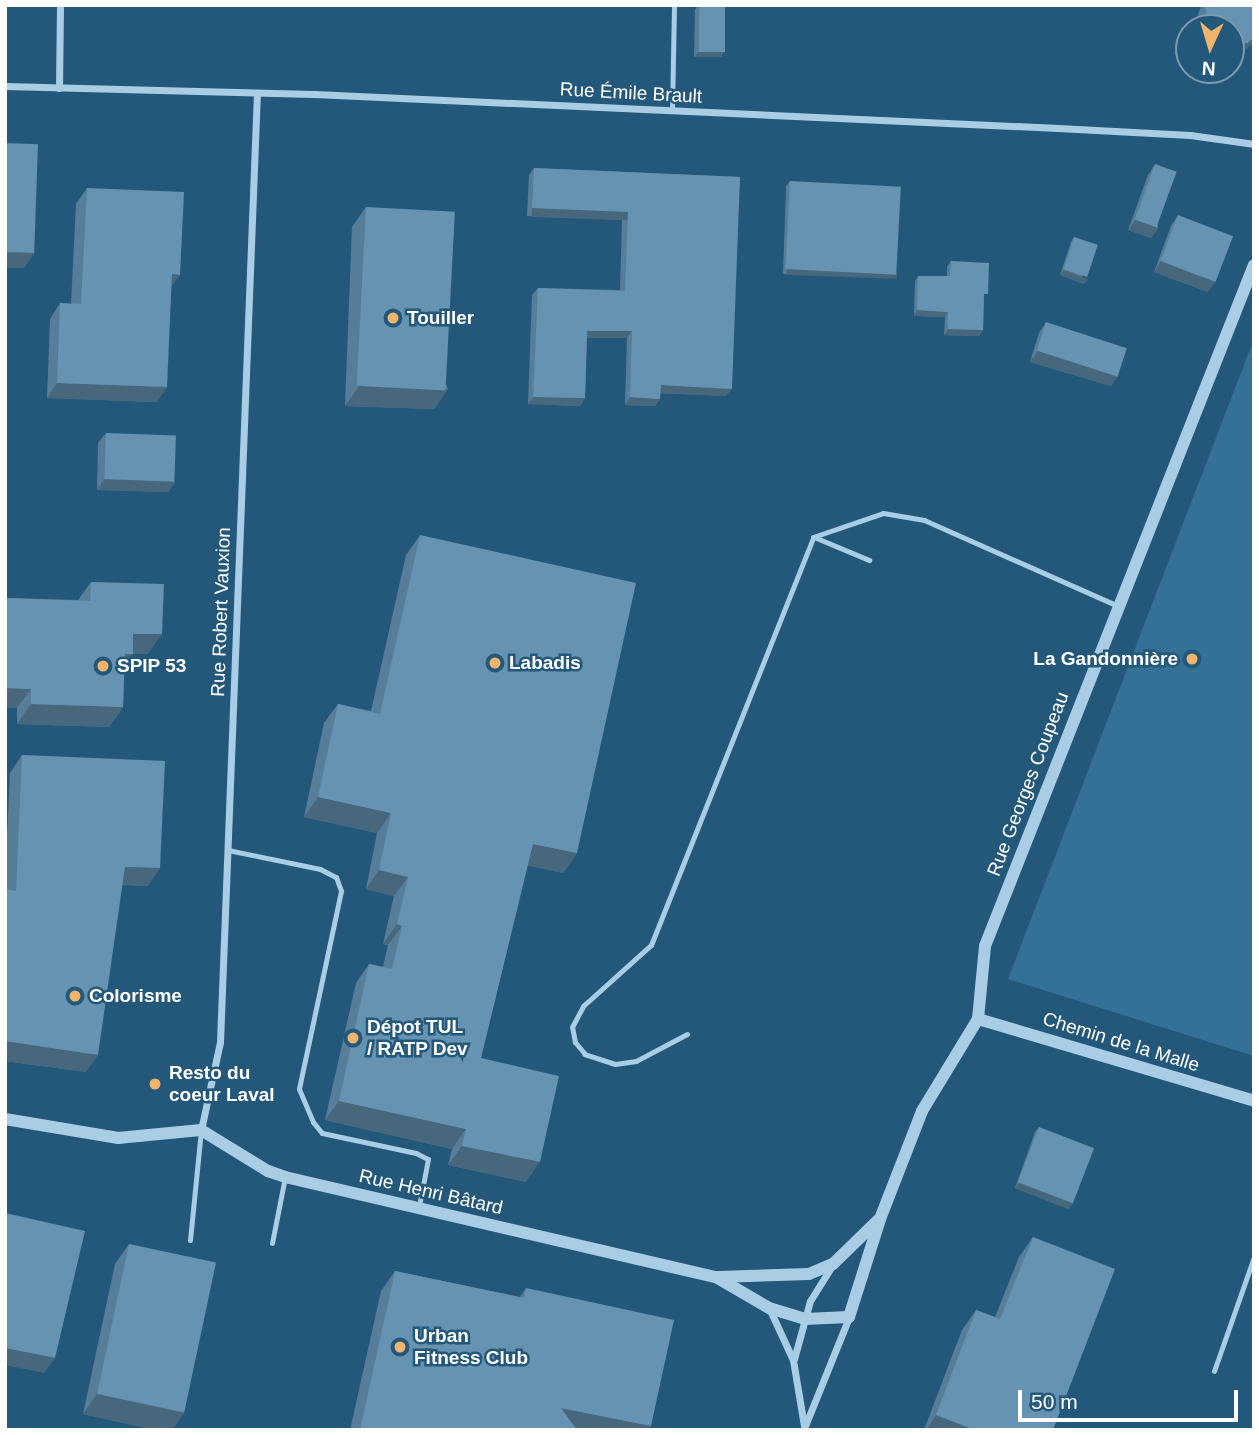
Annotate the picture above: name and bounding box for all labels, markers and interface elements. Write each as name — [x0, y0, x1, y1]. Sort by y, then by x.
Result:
north arrow — [1175, 14, 1245, 84]
text: N — [1201, 57, 1216, 79]
street label: Rue Émile Brault — [559, 78, 703, 108]
place label: Touiller — [407, 307, 474, 329]
marker: Touiller — [385, 310, 401, 326]
street label: Rue Robert Vauxion — [207, 527, 235, 697]
place label: La Gandonnière — [1033, 648, 1178, 670]
marker: La Gandonnière — [1184, 651, 1200, 667]
place label: Labadis — [509, 652, 581, 674]
place label: SPIP 53 — [117, 655, 187, 677]
marker: Labadis — [487, 655, 503, 671]
marker: SPIP 53 — [95, 658, 111, 674]
street label: Rue Georges Coupeau — [982, 689, 1074, 879]
place label: Colorisme — [89, 985, 182, 1007]
marker: Colorisme — [67, 988, 83, 1004]
street label: Chemin de la Malle — [1040, 1007, 1202, 1077]
place label: Dépot TUL / RATP Dev — [367, 1016, 468, 1060]
marker: Dépot TUL / RATP Dev — [345, 1030, 361, 1046]
place label: Resto du coeur Laval — [169, 1062, 275, 1106]
marker: Resto du coeur Laval — [147, 1076, 163, 1092]
street label: Rue Henri Bâtard — [357, 1164, 505, 1220]
place label: Urban Fitness Club — [414, 1325, 528, 1369]
marker: Urban Fitness Club — [392, 1339, 408, 1355]
scale bar — [1021, 1376, 1242, 1420]
text: 50 m — [1031, 1390, 1078, 1413]

